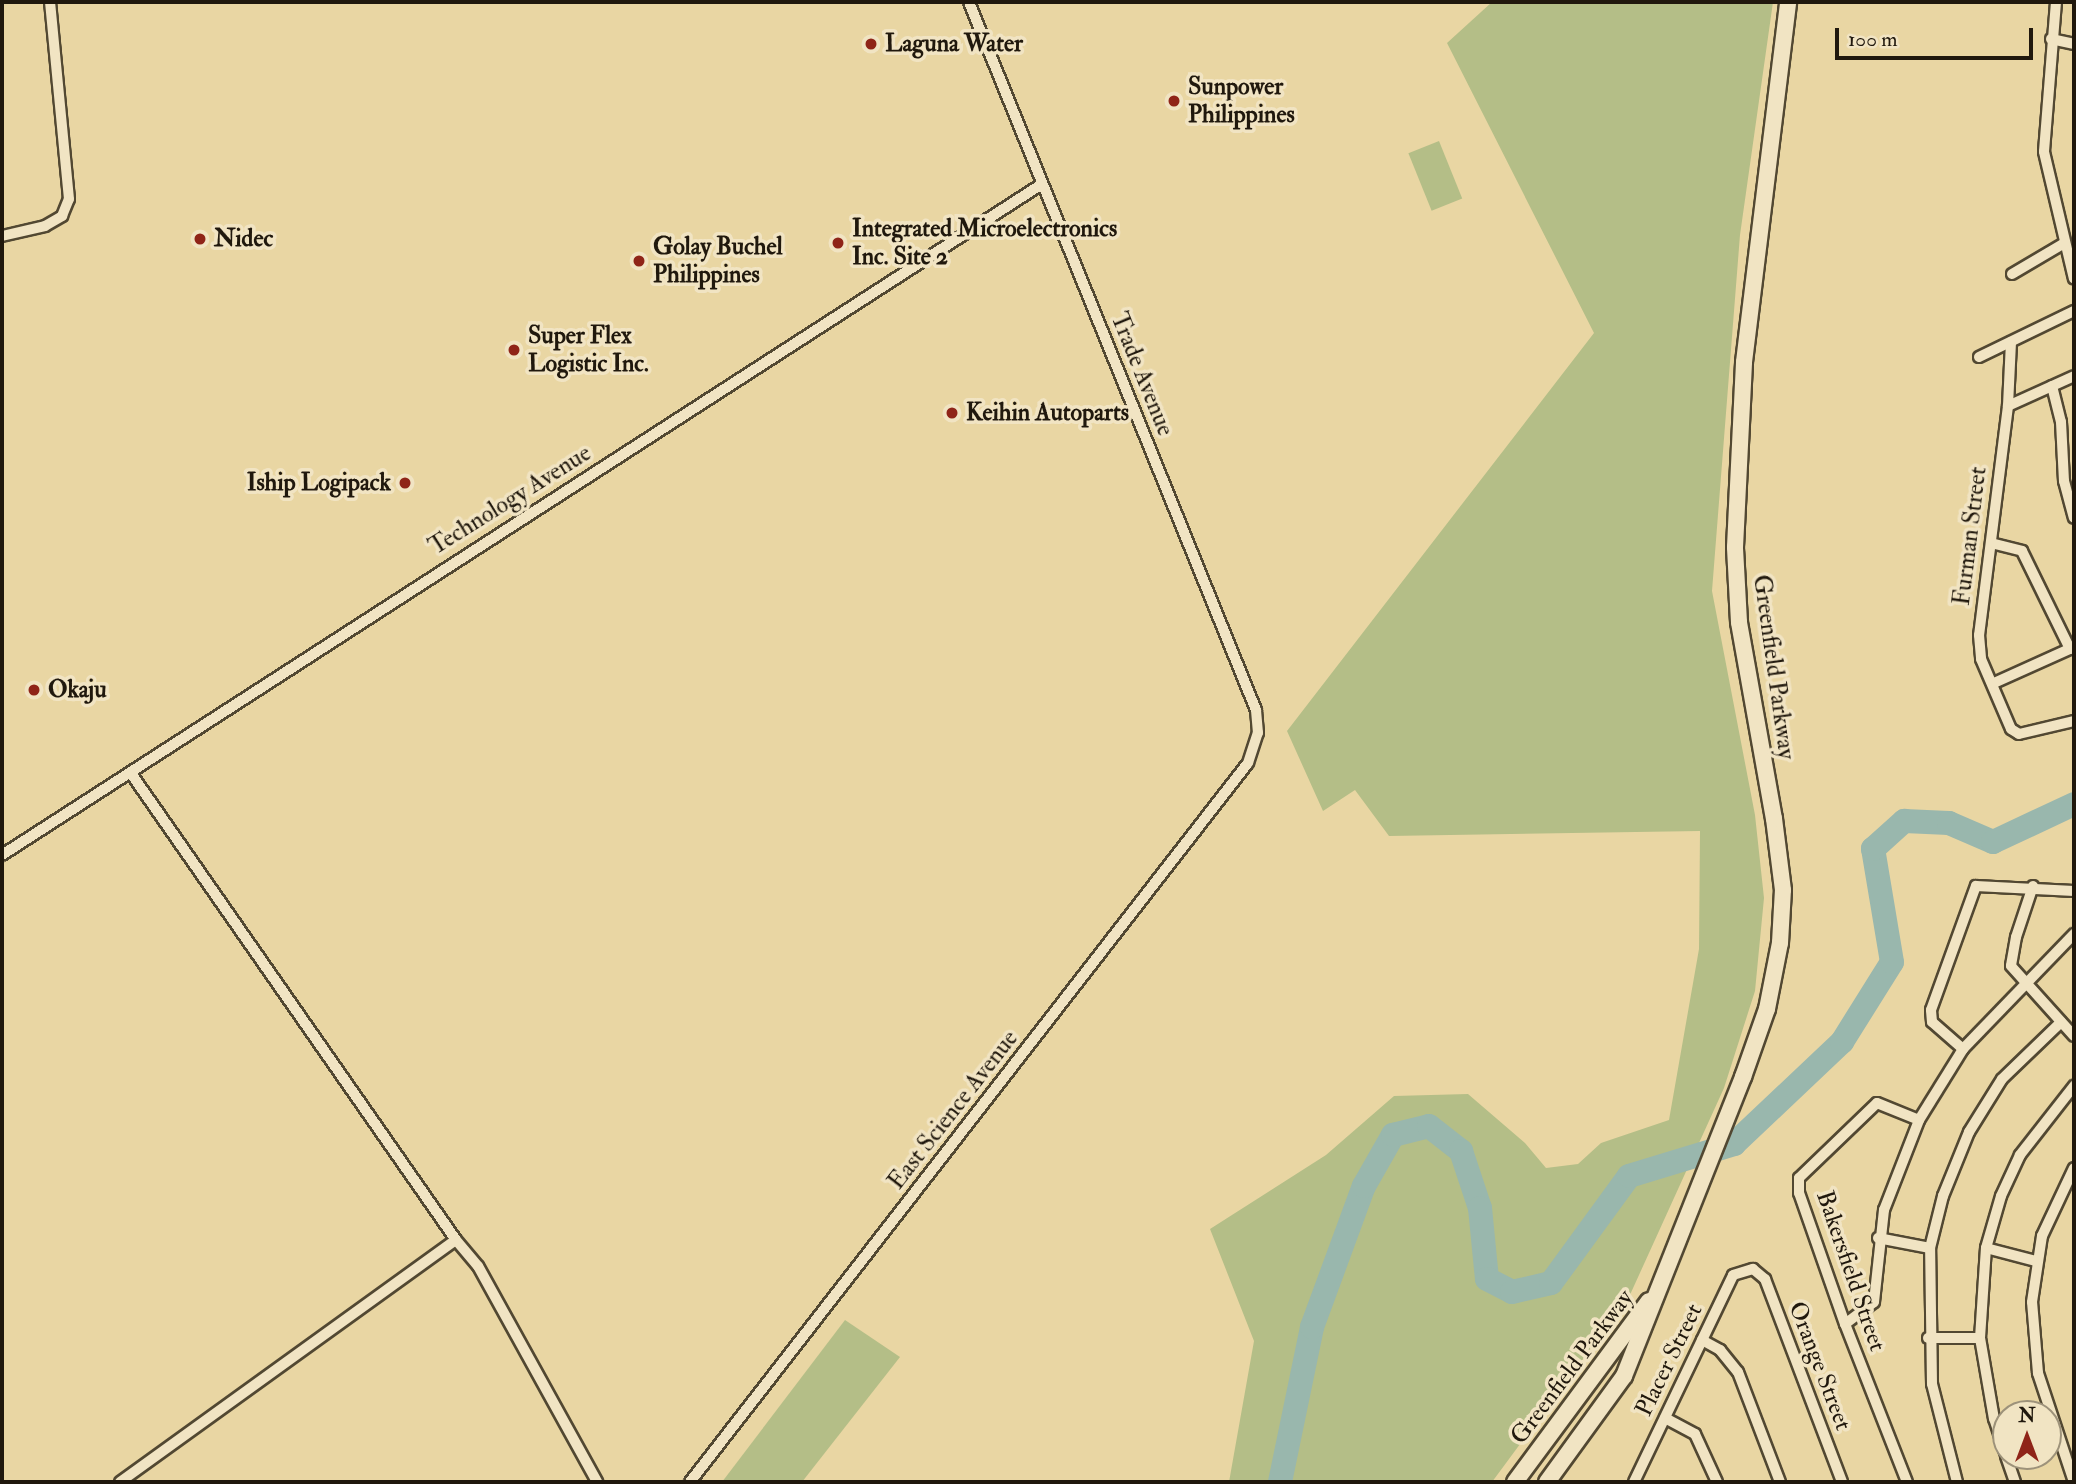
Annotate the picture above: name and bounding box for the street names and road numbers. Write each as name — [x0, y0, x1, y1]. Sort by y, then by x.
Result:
street label: Trade Avenue — [1104, 308, 1180, 440]
street label: Technology Avenue — [424, 439, 596, 561]
street label: Furman Street — [1947, 465, 1993, 607]
street label: Greenfield Parkway — [1747, 573, 1801, 761]
street label: East Science Avenue — [882, 1025, 1024, 1195]
street label: Bakersfield Street — [1810, 1187, 1892, 1355]
street label: Greenfield Parkway — [1505, 1284, 1639, 1450]
street label: Orange Street — [1782, 1298, 1858, 1434]
street label: Placer Street — [1629, 1299, 1709, 1421]

